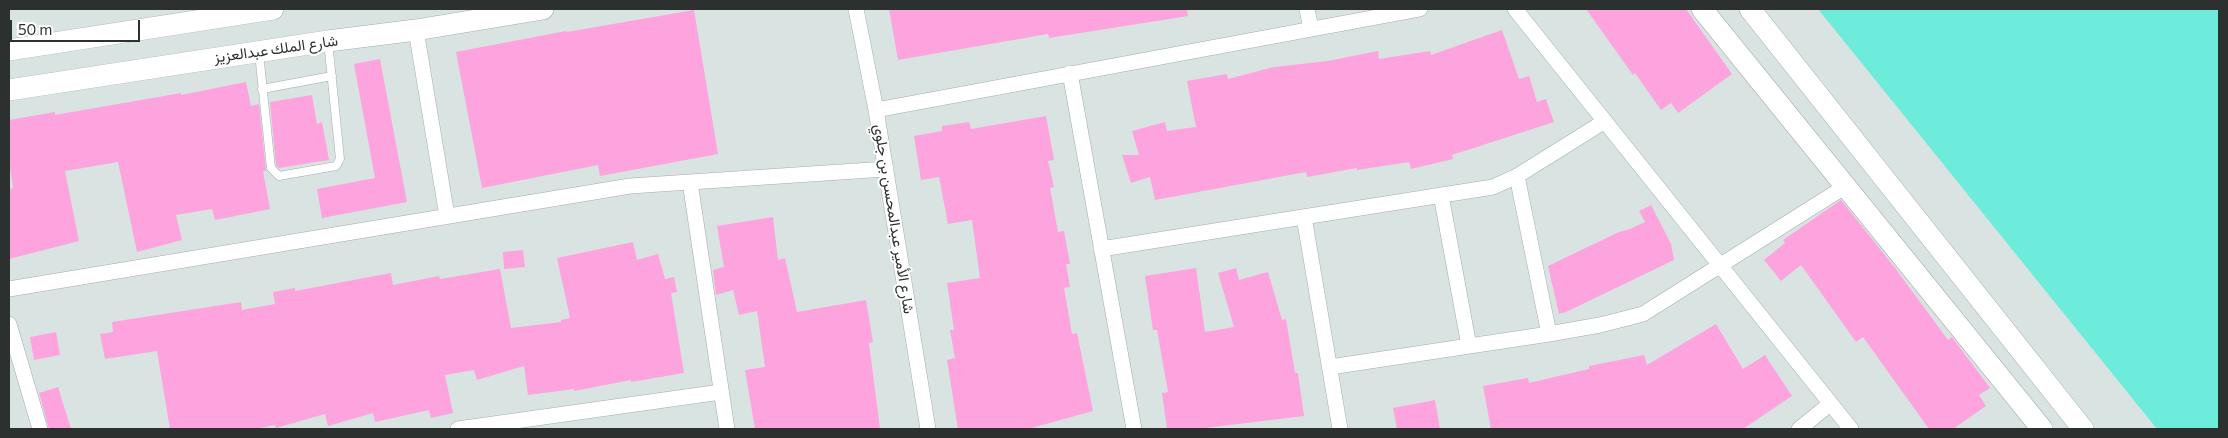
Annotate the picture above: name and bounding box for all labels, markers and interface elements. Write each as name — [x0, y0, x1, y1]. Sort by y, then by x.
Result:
scale bar — [12, 10, 142, 42]
text: 50 m — [18, 20, 52, 38]
street label: شارع الملك عبدالعزيز — [213, 31, 339, 67]
street label: شارع الأمير عبدالمحسن بن جلوي — [870, 123, 918, 315]

